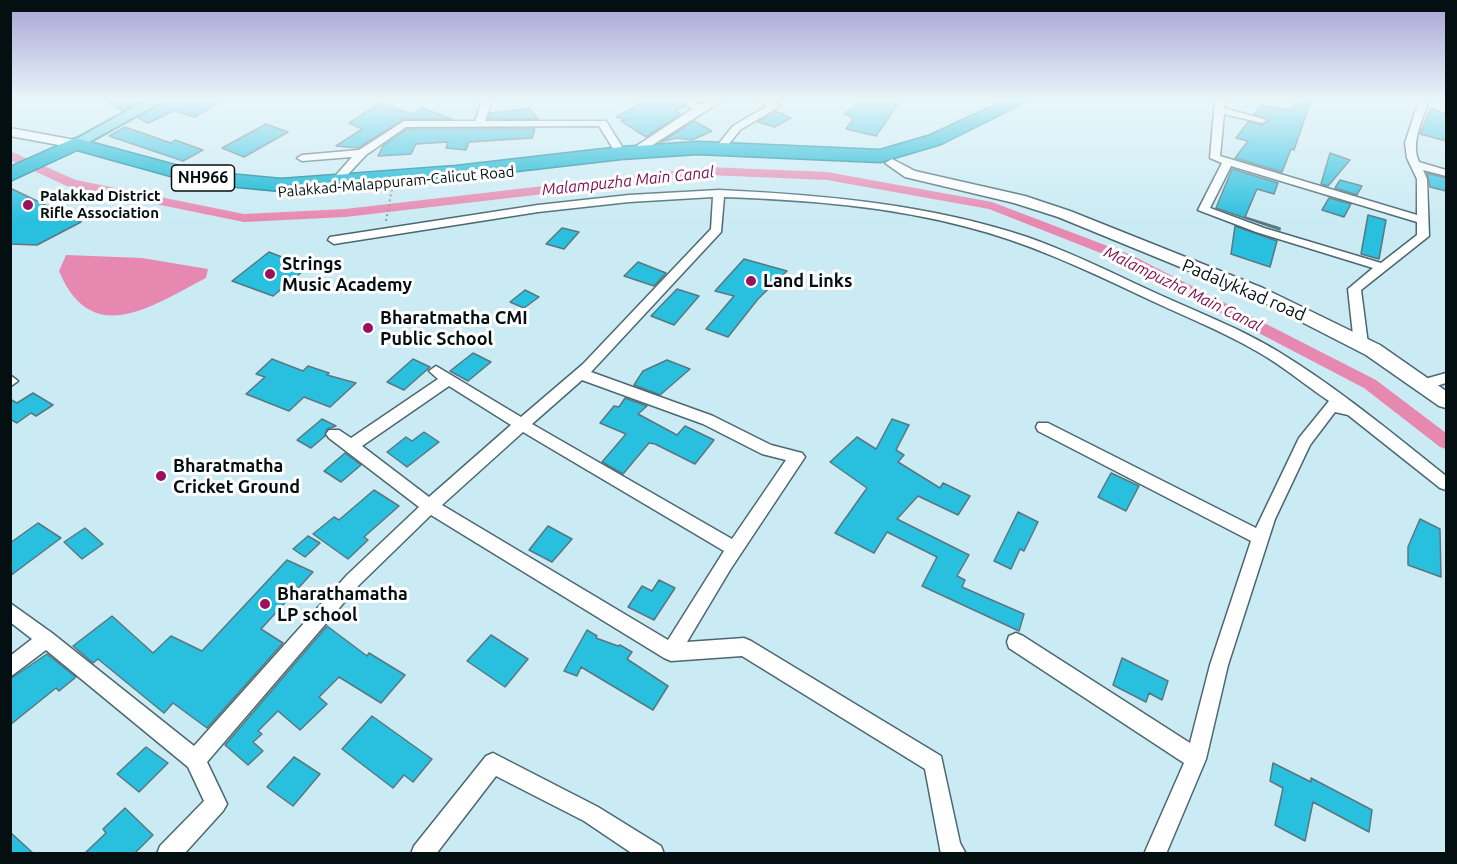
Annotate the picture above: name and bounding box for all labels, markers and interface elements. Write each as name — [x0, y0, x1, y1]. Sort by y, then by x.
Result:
water label: Malampuzha Main Canal — [541, 162, 715, 200]
street label: Palakkad-Malappuram-Calicut Road — [277, 163, 515, 201]
road number: NH966 — [172, 165, 234, 191]
place label: Palakkad District Rifle Association — [40, 187, 160, 222]
marker: Palakkad District Rifle Association — [21, 198, 35, 212]
water label: Malampuzha Main Canal — [1101, 242, 1265, 336]
place label: Strings Music Academy — [282, 253, 412, 296]
street label: Padalykkad road — [1179, 254, 1309, 326]
marker: Strings Music Academy — [263, 267, 277, 281]
place label: Land Links — [763, 270, 852, 292]
marker: Land Links — [744, 274, 758, 288]
place label: Bharatmatha CMI Public School — [380, 307, 528, 350]
marker: Bharatmatha CMI Public School — [361, 321, 375, 335]
place label: Bharatmatha Cricket Ground — [173, 455, 300, 498]
marker: Bharatmatha Cricket Ground — [154, 469, 168, 483]
place label: Bharathamatha LP school — [277, 583, 408, 626]
marker: Bharathamatha LP school — [258, 597, 272, 611]

